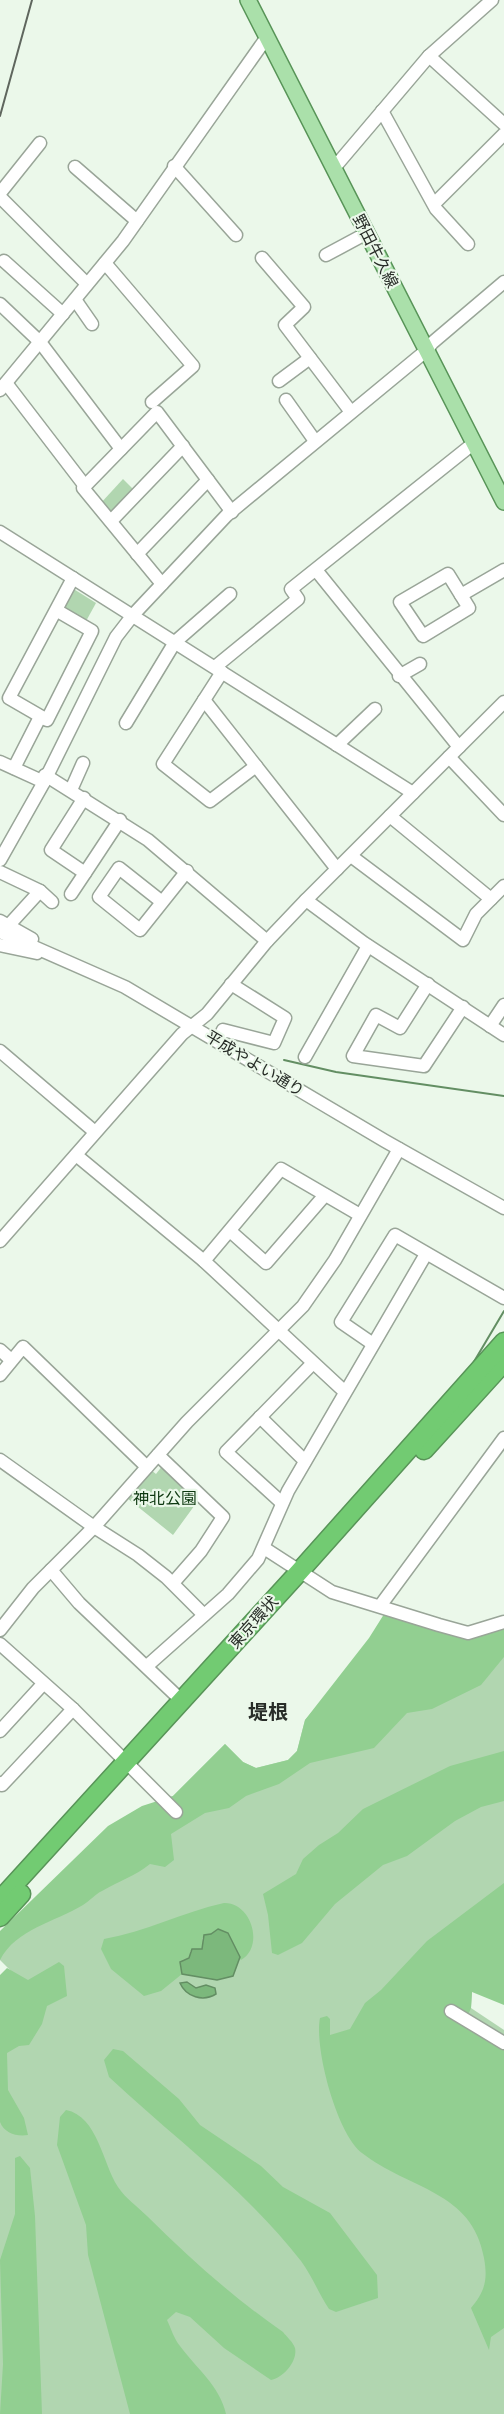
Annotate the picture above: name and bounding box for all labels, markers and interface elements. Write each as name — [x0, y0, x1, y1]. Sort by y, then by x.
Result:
street label: 野田牛久線 — [347, 210, 404, 292]
street label: 平成やよい通り — [201, 1025, 309, 1102]
park label: 神北公園 — [133, 1487, 197, 1510]
street label: 東京環状 — [223, 1591, 283, 1654]
district label: 堤根 — [248, 1698, 288, 1727]

